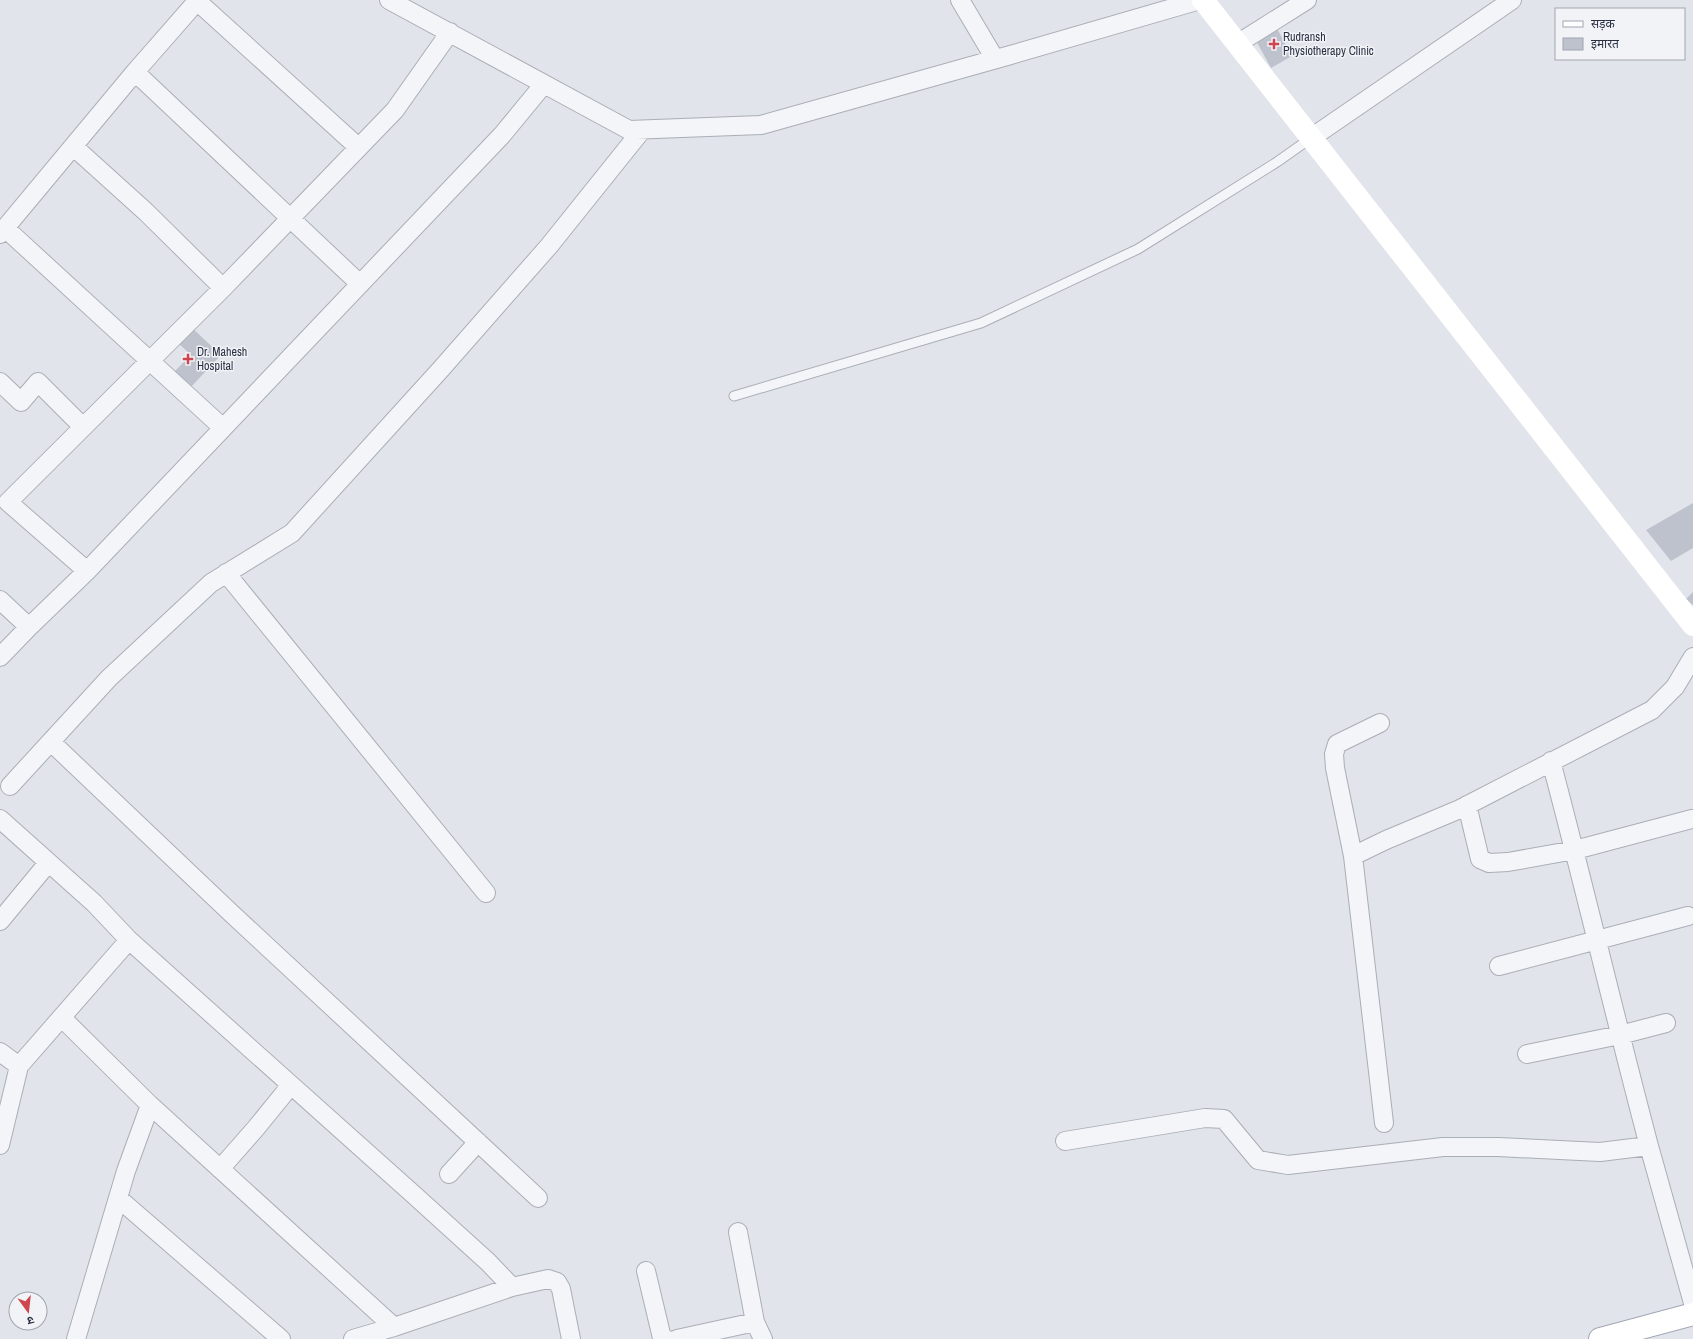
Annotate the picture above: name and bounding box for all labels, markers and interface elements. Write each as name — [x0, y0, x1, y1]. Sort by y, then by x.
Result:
legend — [1555, 8, 1685, 60]
text: सड़क — [1591, 16, 1616, 32]
place label: Rudransh Physiotherapy Clinic — [1283, 29, 1374, 59]
text: इमारत — [1591, 36, 1620, 52]
marker: Rudransh Physiotherapy Clinic — [1268, 38, 1280, 50]
place label: Dr. Mahesh Hospital — [197, 344, 247, 374]
marker: Dr. Mahesh Hospital — [182, 353, 194, 365]
north arrow — [8, 1291, 48, 1331]
text: उ — [25, 1313, 36, 1328]

